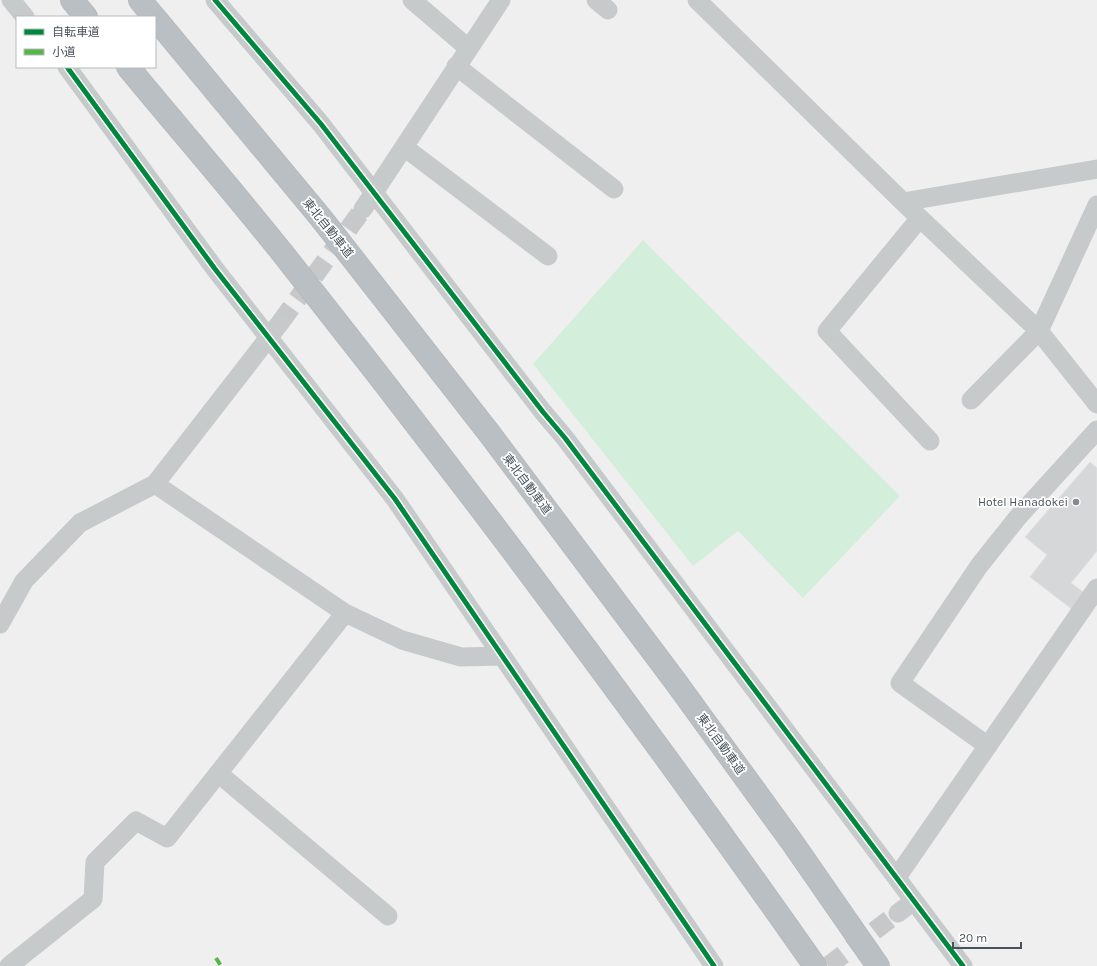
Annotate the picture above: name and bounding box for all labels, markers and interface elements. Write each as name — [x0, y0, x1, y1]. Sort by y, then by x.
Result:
legend — [16, 16, 156, 68]
text: 自転車道 — [52, 25, 100, 39]
text: 小道 — [52, 45, 76, 59]
street label: 東北自動車道 — [300, 196, 356, 260]
street label: 東北自動車道 — [500, 451, 554, 517]
place label: Hotel Hanadokei — [978, 495, 1068, 509]
marker: Hotel Hanadokei — [1071, 497, 1081, 507]
street label: 東北自動車道 — [694, 711, 748, 777]
scale bar — [953, 924, 1021, 950]
text: 20 m — [959, 931, 987, 945]

